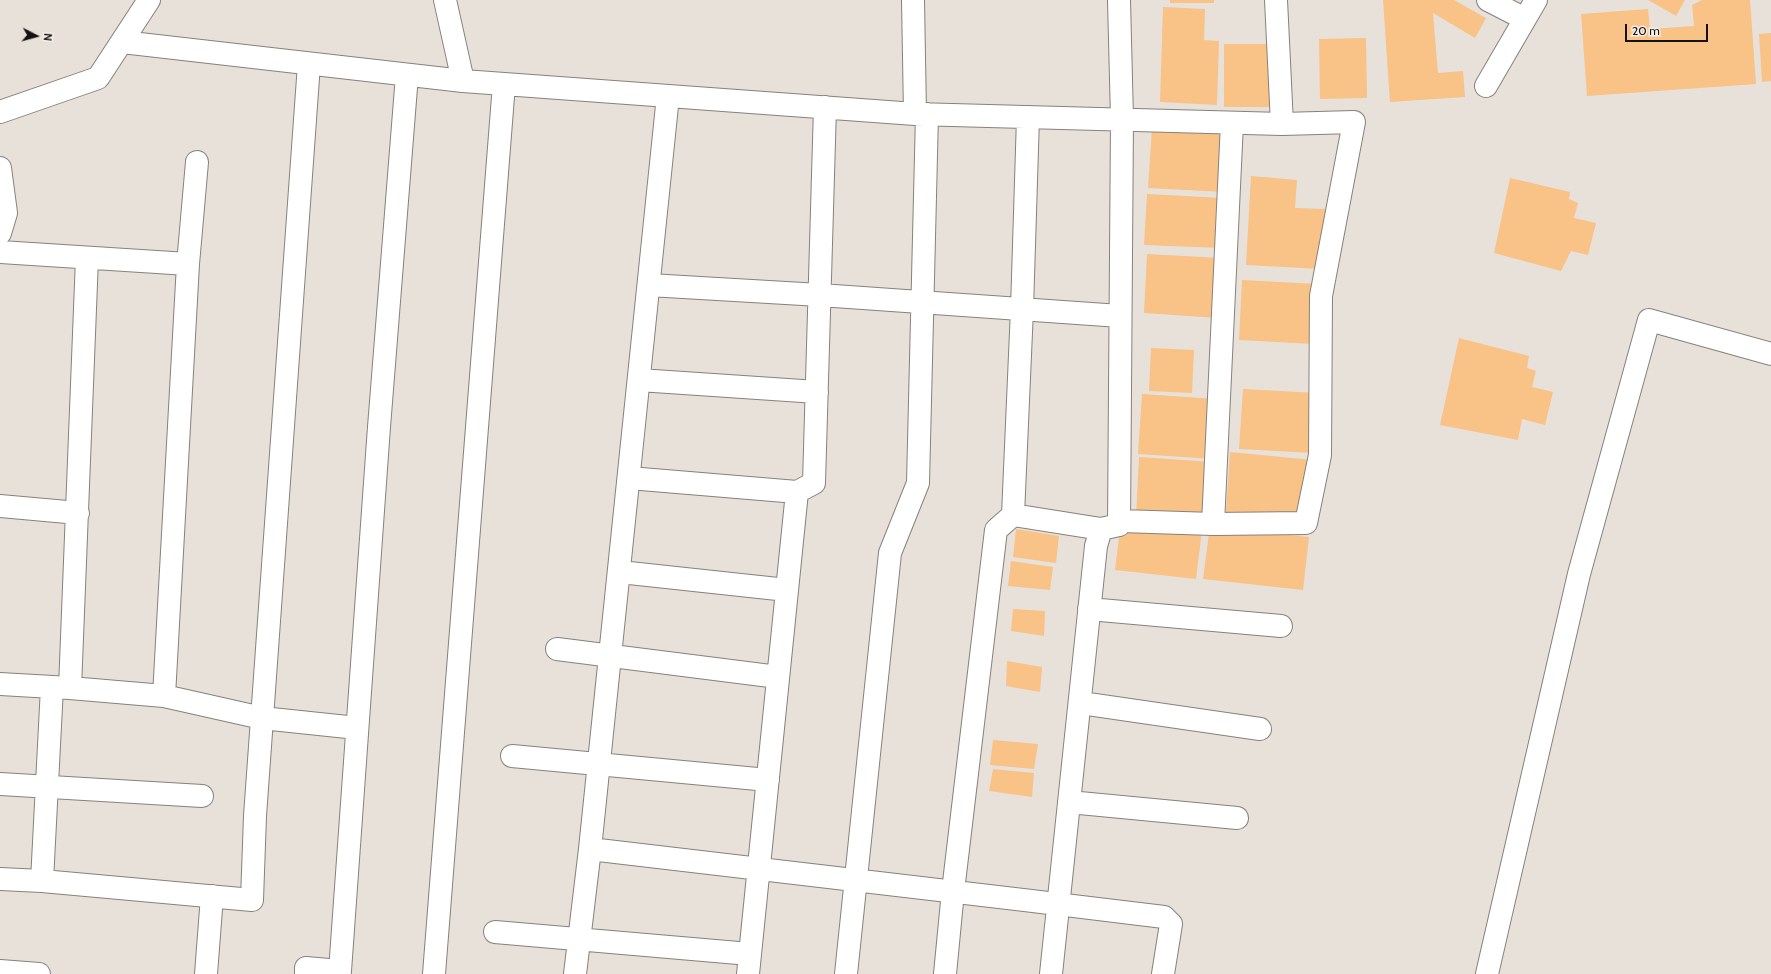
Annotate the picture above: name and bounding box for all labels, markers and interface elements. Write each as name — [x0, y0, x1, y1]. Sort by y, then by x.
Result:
north arrow — [16, 16, 56, 56]
scale bar — [1627, 16, 1710, 42]
text: 20 m — [1632, 23, 1660, 38]
text: N — [41, 33, 55, 42]

